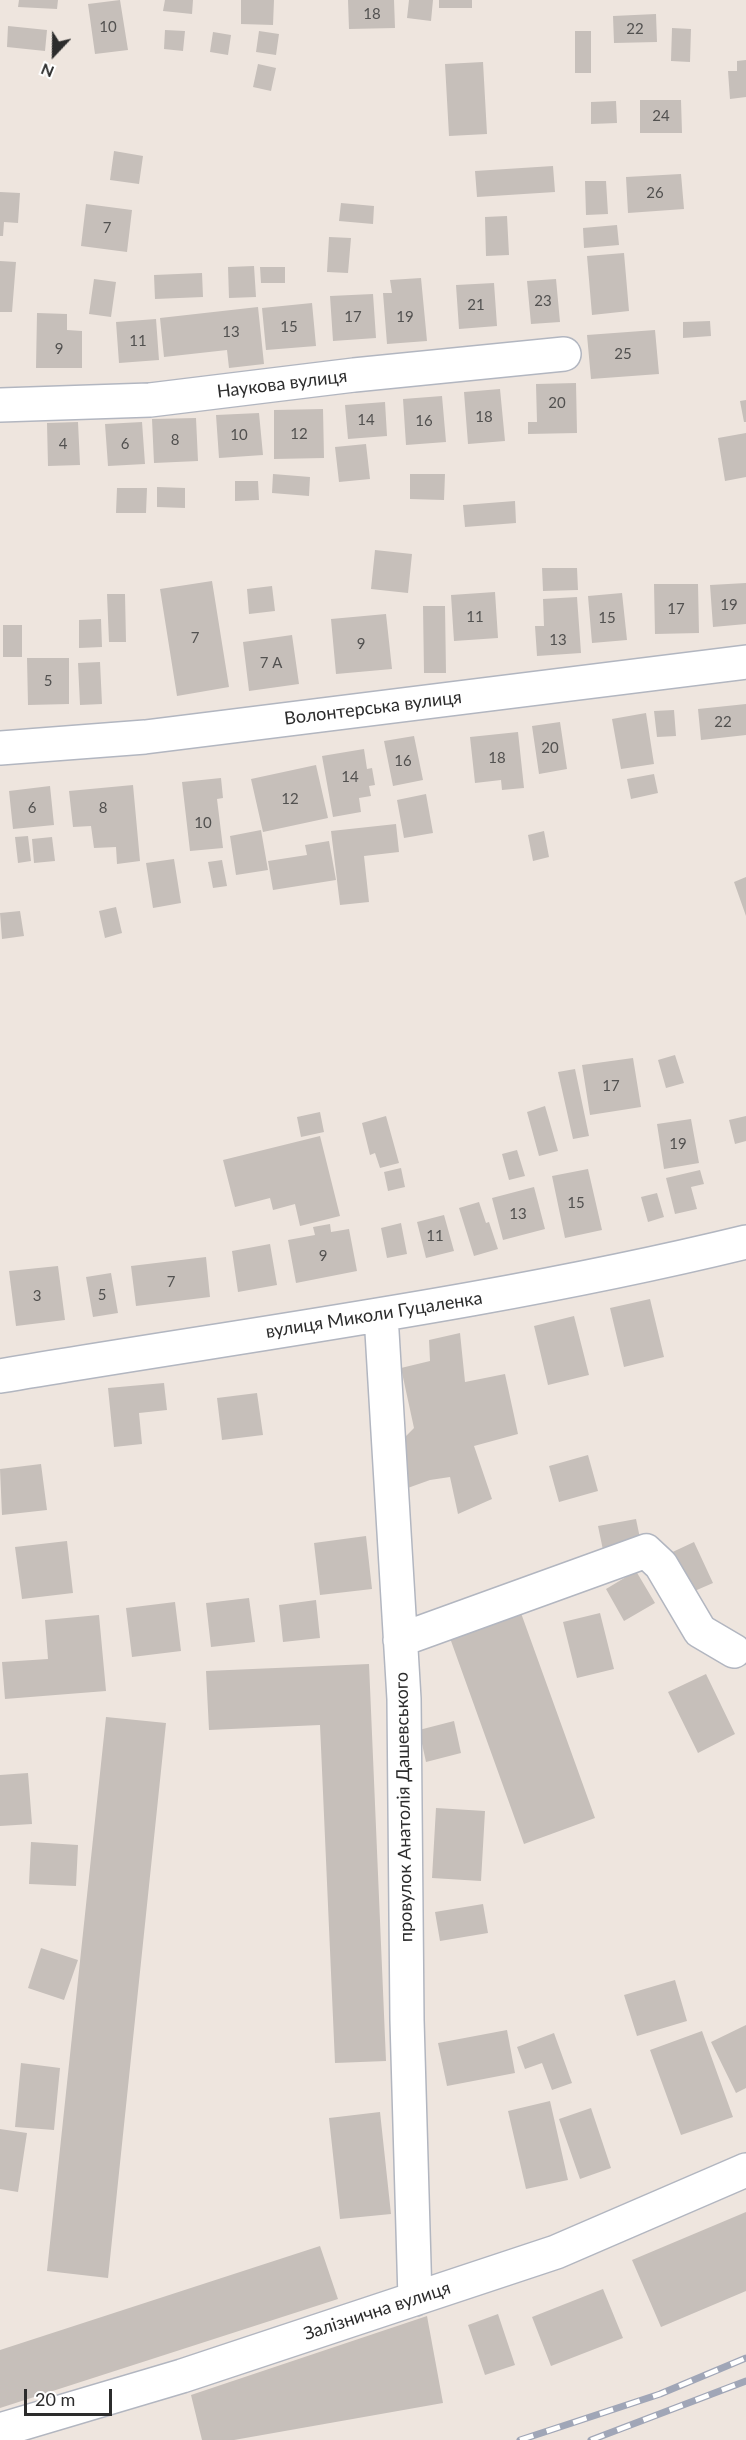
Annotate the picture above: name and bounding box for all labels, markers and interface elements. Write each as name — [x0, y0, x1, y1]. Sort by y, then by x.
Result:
house number: 18 — [363, 5, 381, 23]
house number: 10 — [99, 18, 117, 36]
house number: 22 — [626, 20, 644, 38]
north arrow — [24, 24, 84, 84]
text: N — [38, 60, 56, 82]
house number: 24 — [652, 107, 670, 125]
house number: 26 — [646, 184, 664, 202]
house number: 7 — [103, 219, 111, 237]
house number: 23 — [534, 292, 552, 310]
house number: 21 — [467, 296, 485, 314]
house number: 17 — [344, 308, 362, 326]
house number: 19 — [396, 308, 414, 326]
house number: 15 — [280, 318, 298, 336]
house number: 13 — [222, 323, 240, 341]
house number: 11 — [129, 332, 147, 350]
house number: 9 — [55, 340, 63, 358]
house number: 25 — [614, 345, 632, 363]
street label: Наукова вулиця — [216, 365, 348, 403]
house number: 20 — [548, 394, 566, 412]
house number: 18 — [475, 408, 493, 426]
house number: 14 — [357, 411, 375, 429]
house number: 16 — [415, 412, 433, 430]
house number: 12 — [290, 425, 308, 443]
house number: 10 — [230, 426, 248, 444]
house number: 8 — [171, 431, 179, 449]
house number: 4 — [59, 435, 67, 453]
house number: 6 — [121, 435, 129, 453]
house number: 19 — [720, 596, 738, 614]
house number: 17 — [667, 600, 685, 618]
house number: 11 — [466, 608, 484, 626]
house number: 15 — [598, 609, 616, 627]
house number: 7 — [191, 629, 199, 647]
house number: 13 — [549, 631, 567, 649]
house number: 9 — [357, 635, 365, 653]
house number: 7 А — [260, 654, 282, 672]
house number: 5 — [44, 672, 52, 690]
street label: Волонтерська вулиця — [283, 686, 463, 730]
house number: 22 — [714, 713, 732, 731]
house number: 20 — [541, 739, 559, 757]
house number: 18 — [488, 749, 506, 767]
house number: 16 — [394, 752, 412, 770]
house number: 14 — [341, 768, 359, 786]
house number: 12 — [281, 790, 299, 808]
house number: 6 — [28, 799, 36, 817]
house number: 8 — [99, 799, 107, 817]
house number: 10 — [194, 814, 212, 832]
house number: 17 — [602, 1077, 620, 1095]
house number: 19 — [669, 1135, 687, 1153]
house number: 15 — [567, 1194, 585, 1212]
house number: 13 — [509, 1205, 527, 1223]
house number: 11 — [426, 1227, 444, 1245]
house number: 9 — [319, 1247, 327, 1265]
house number: 7 — [167, 1273, 175, 1291]
house number: 5 — [98, 1286, 106, 1304]
house number: 3 — [33, 1287, 41, 1305]
street label: вулиця Миколи Гуцаленка — [264, 1287, 484, 1343]
street label: провулок Анатолія Дашевського — [391, 1672, 417, 1942]
street label: Залізнична вулиця — [301, 2277, 453, 2345]
scale bar — [27, 2377, 116, 2415]
text: 20 m — [35, 2388, 75, 2410]

